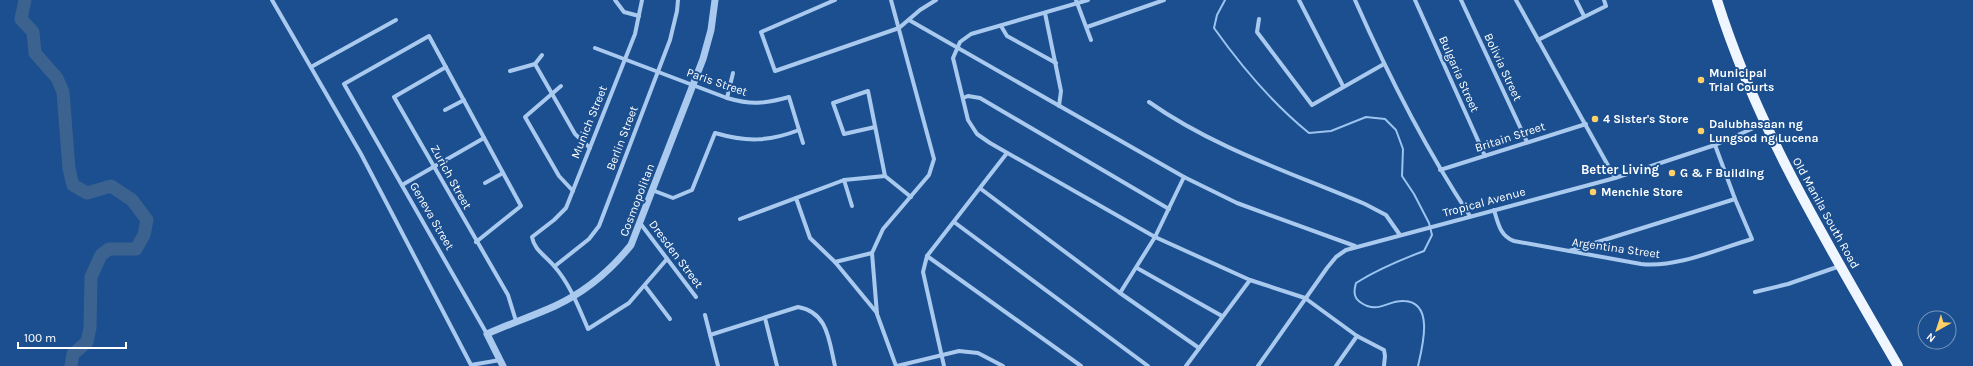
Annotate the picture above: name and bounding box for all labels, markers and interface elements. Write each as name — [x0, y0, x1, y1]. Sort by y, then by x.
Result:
street label: Bolivia Street — [1481, 31, 1525, 103]
street label: Bulgaria Street — [1436, 34, 1482, 115]
street label: Paris Street — [685, 65, 750, 99]
place label: Municipal Trial Courts — [1709, 66, 1774, 94]
marker: Municipal Trial Courts — [1696, 75, 1706, 85]
street label: Munich Street — [568, 83, 610, 161]
street label: Berlin Street — [603, 103, 641, 172]
place label: 4 Sister's Store — [1603, 112, 1689, 126]
marker: 4 Sister's Store — [1590, 114, 1600, 124]
place label: Dalubhasaan ng Lungsod ng Lucena — [1709, 117, 1819, 145]
street label: Britain Street — [1473, 119, 1547, 155]
marker: Dalubhasaan ng Lungsod ng Lucena — [1696, 126, 1706, 136]
street label: Zurich Street — [428, 142, 475, 212]
street label: Old Manila South Road — [1790, 155, 1862, 271]
street label: Cosmopolitan — [617, 162, 657, 238]
district label: Better Living — [1581, 162, 1660, 177]
place label: G & F Building — [1680, 166, 1764, 180]
marker: G & F Building — [1667, 168, 1677, 178]
street label: Geneva Street — [407, 180, 457, 253]
street label: Tropical Avenue — [1441, 184, 1527, 220]
place label: Menchie Store — [1601, 185, 1683, 199]
marker: Menchie Store — [1588, 187, 1598, 197]
street label: Dresden Street — [646, 217, 706, 291]
street label: Argentina Street — [1571, 235, 1661, 261]
north arrow — [1917, 310, 1957, 350]
scale bar — [18, 324, 126, 350]
text: N — [1924, 330, 1938, 345]
text: 100 m — [24, 331, 56, 345]

